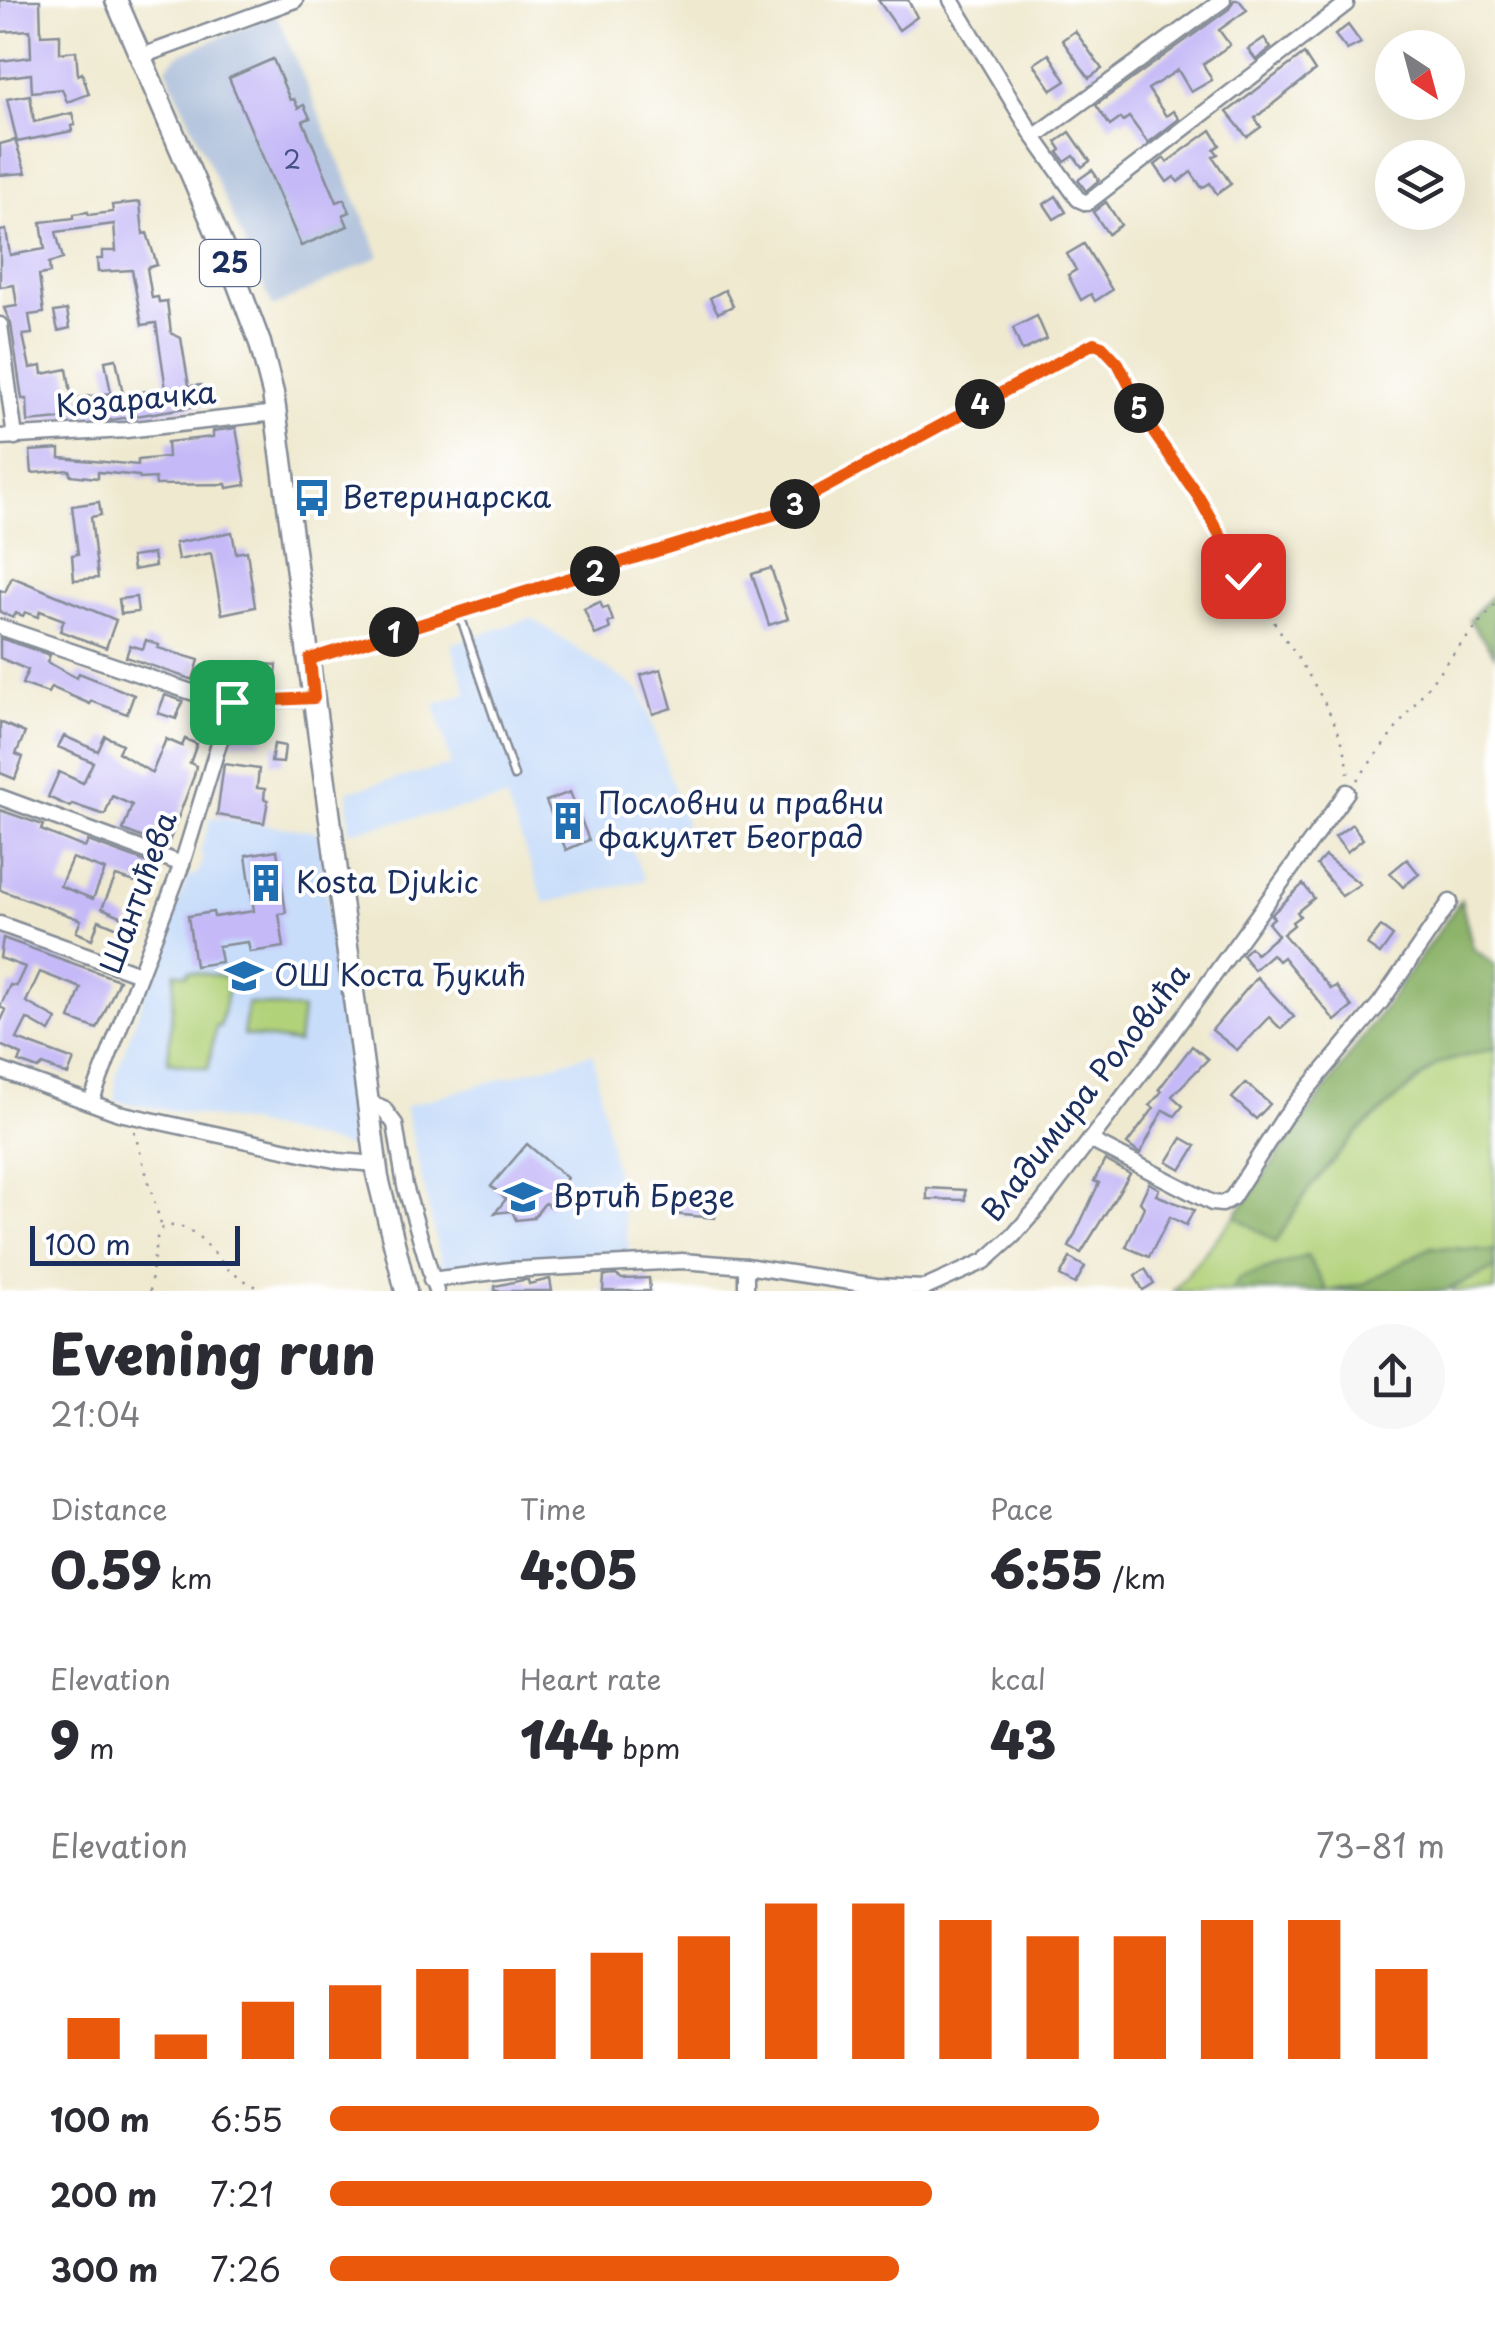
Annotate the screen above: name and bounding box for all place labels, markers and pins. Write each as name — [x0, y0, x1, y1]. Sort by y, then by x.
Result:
pin: 4 — [955, 379, 1005, 429]
pin: 5 — [1114, 383, 1164, 433]
place label: Ветеринарска — [342, 473, 551, 518]
bus stop icon: Ветеринарска — [291, 477, 333, 519]
pin: 3 — [770, 479, 820, 529]
pin — [1201, 534, 1286, 619]
pin: 2 — [570, 546, 620, 596]
pin: 1 — [369, 607, 419, 657]
pin — [190, 660, 275, 745]
place label: Пословни и правни факултет Београд — [598, 779, 884, 858]
building icon: Пословни и правни факултет Београд — [547, 800, 589, 842]
place label: Kosta Djukic — [296, 858, 479, 903]
building icon: Kosta Djukic — [245, 862, 287, 904]
place label: ОШ Коста Ђукић — [274, 951, 526, 996]
school or university icon: ОШ Коста Ђукић — [223, 955, 265, 997]
place label: Вртић Брезе — [553, 1172, 735, 1217]
school or university icon: Вртић Брезе — [502, 1176, 544, 1218]

